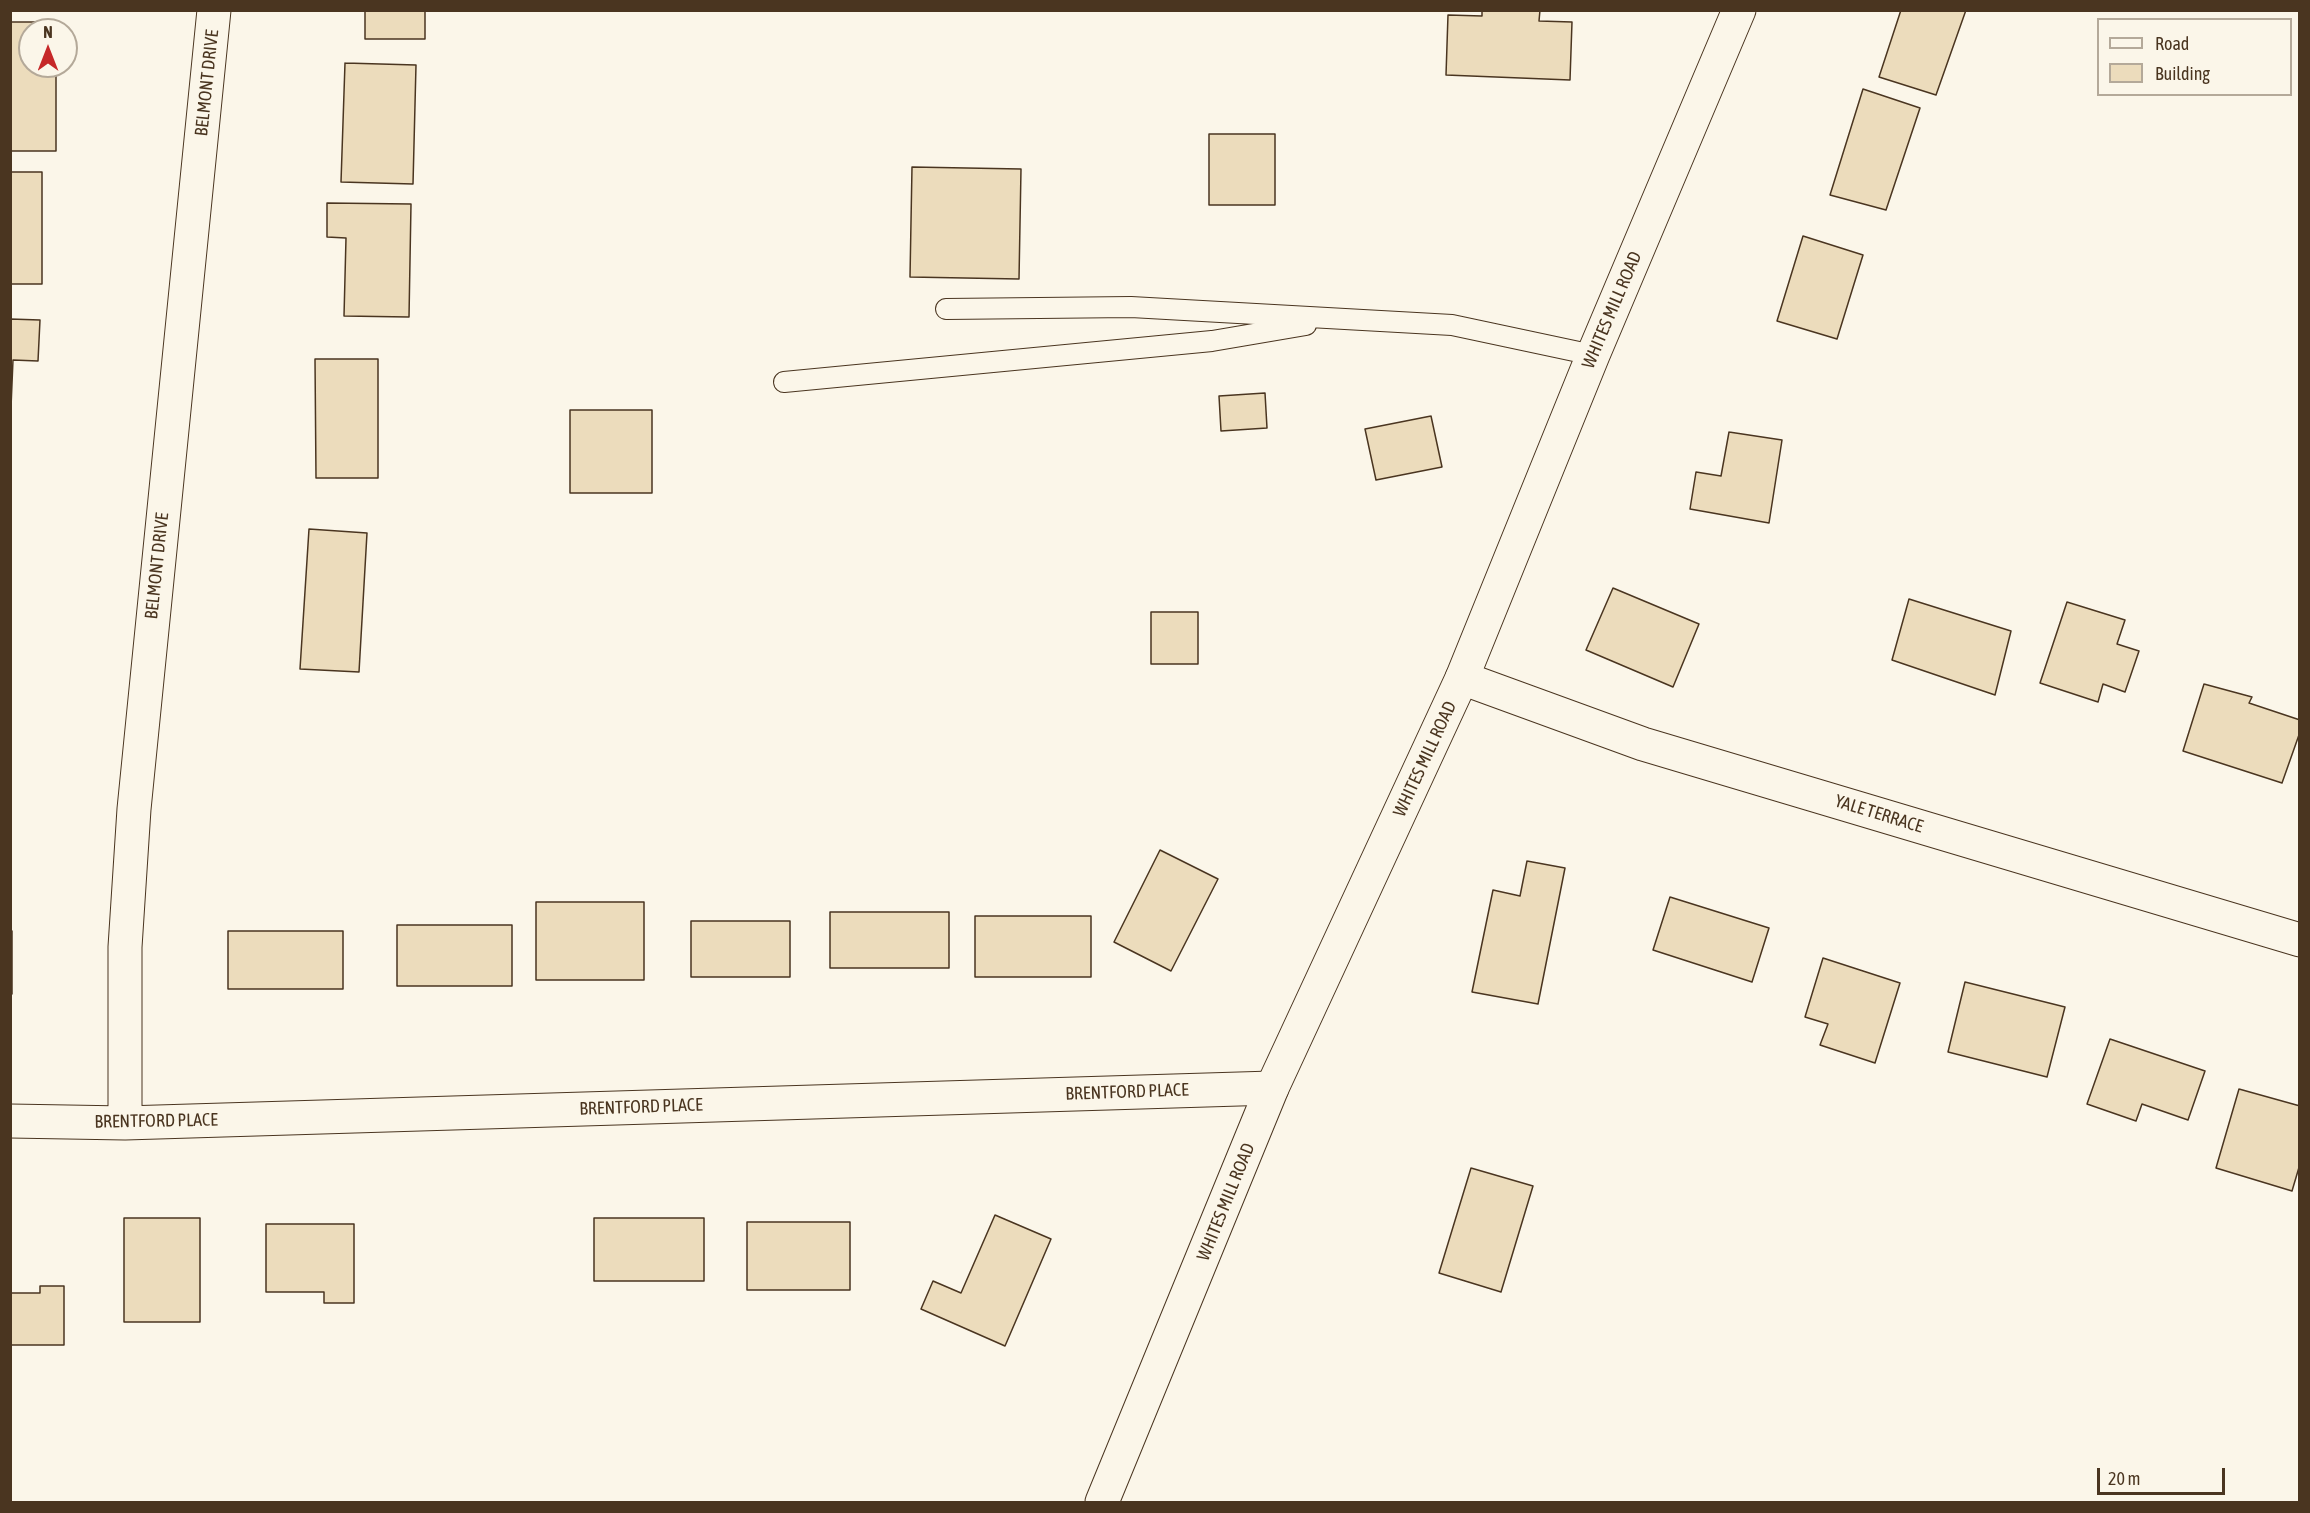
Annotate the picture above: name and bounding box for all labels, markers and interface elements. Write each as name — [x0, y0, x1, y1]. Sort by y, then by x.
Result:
north arrow — [18, 18, 78, 78]
legend — [2097, 18, 2292, 96]
text: N — [43, 23, 53, 41]
street label: BELMONT DRIVE — [191, 29, 223, 137]
text: Road — [2155, 33, 2189, 54]
text: Building — [2155, 63, 2210, 84]
street label: WHITES MILL ROAD — [1578, 248, 1646, 372]
street label: BELMONT DRIVE — [141, 512, 173, 620]
street label: WHITES MILL ROAD — [1389, 698, 1461, 820]
street label: YALE TERRACE — [1832, 790, 1926, 838]
street label: BRENTFORD PLACE — [1065, 1079, 1189, 1105]
street label: BRENTFORD PLACE — [579, 1094, 703, 1120]
street label: BRENTFORD PLACE — [94, 1109, 218, 1133]
street label: WHITES MILL ROAD — [1193, 1140, 1259, 1264]
scale bar — [2100, 1456, 2228, 1494]
text: 20 m — [2108, 1468, 2140, 1489]

